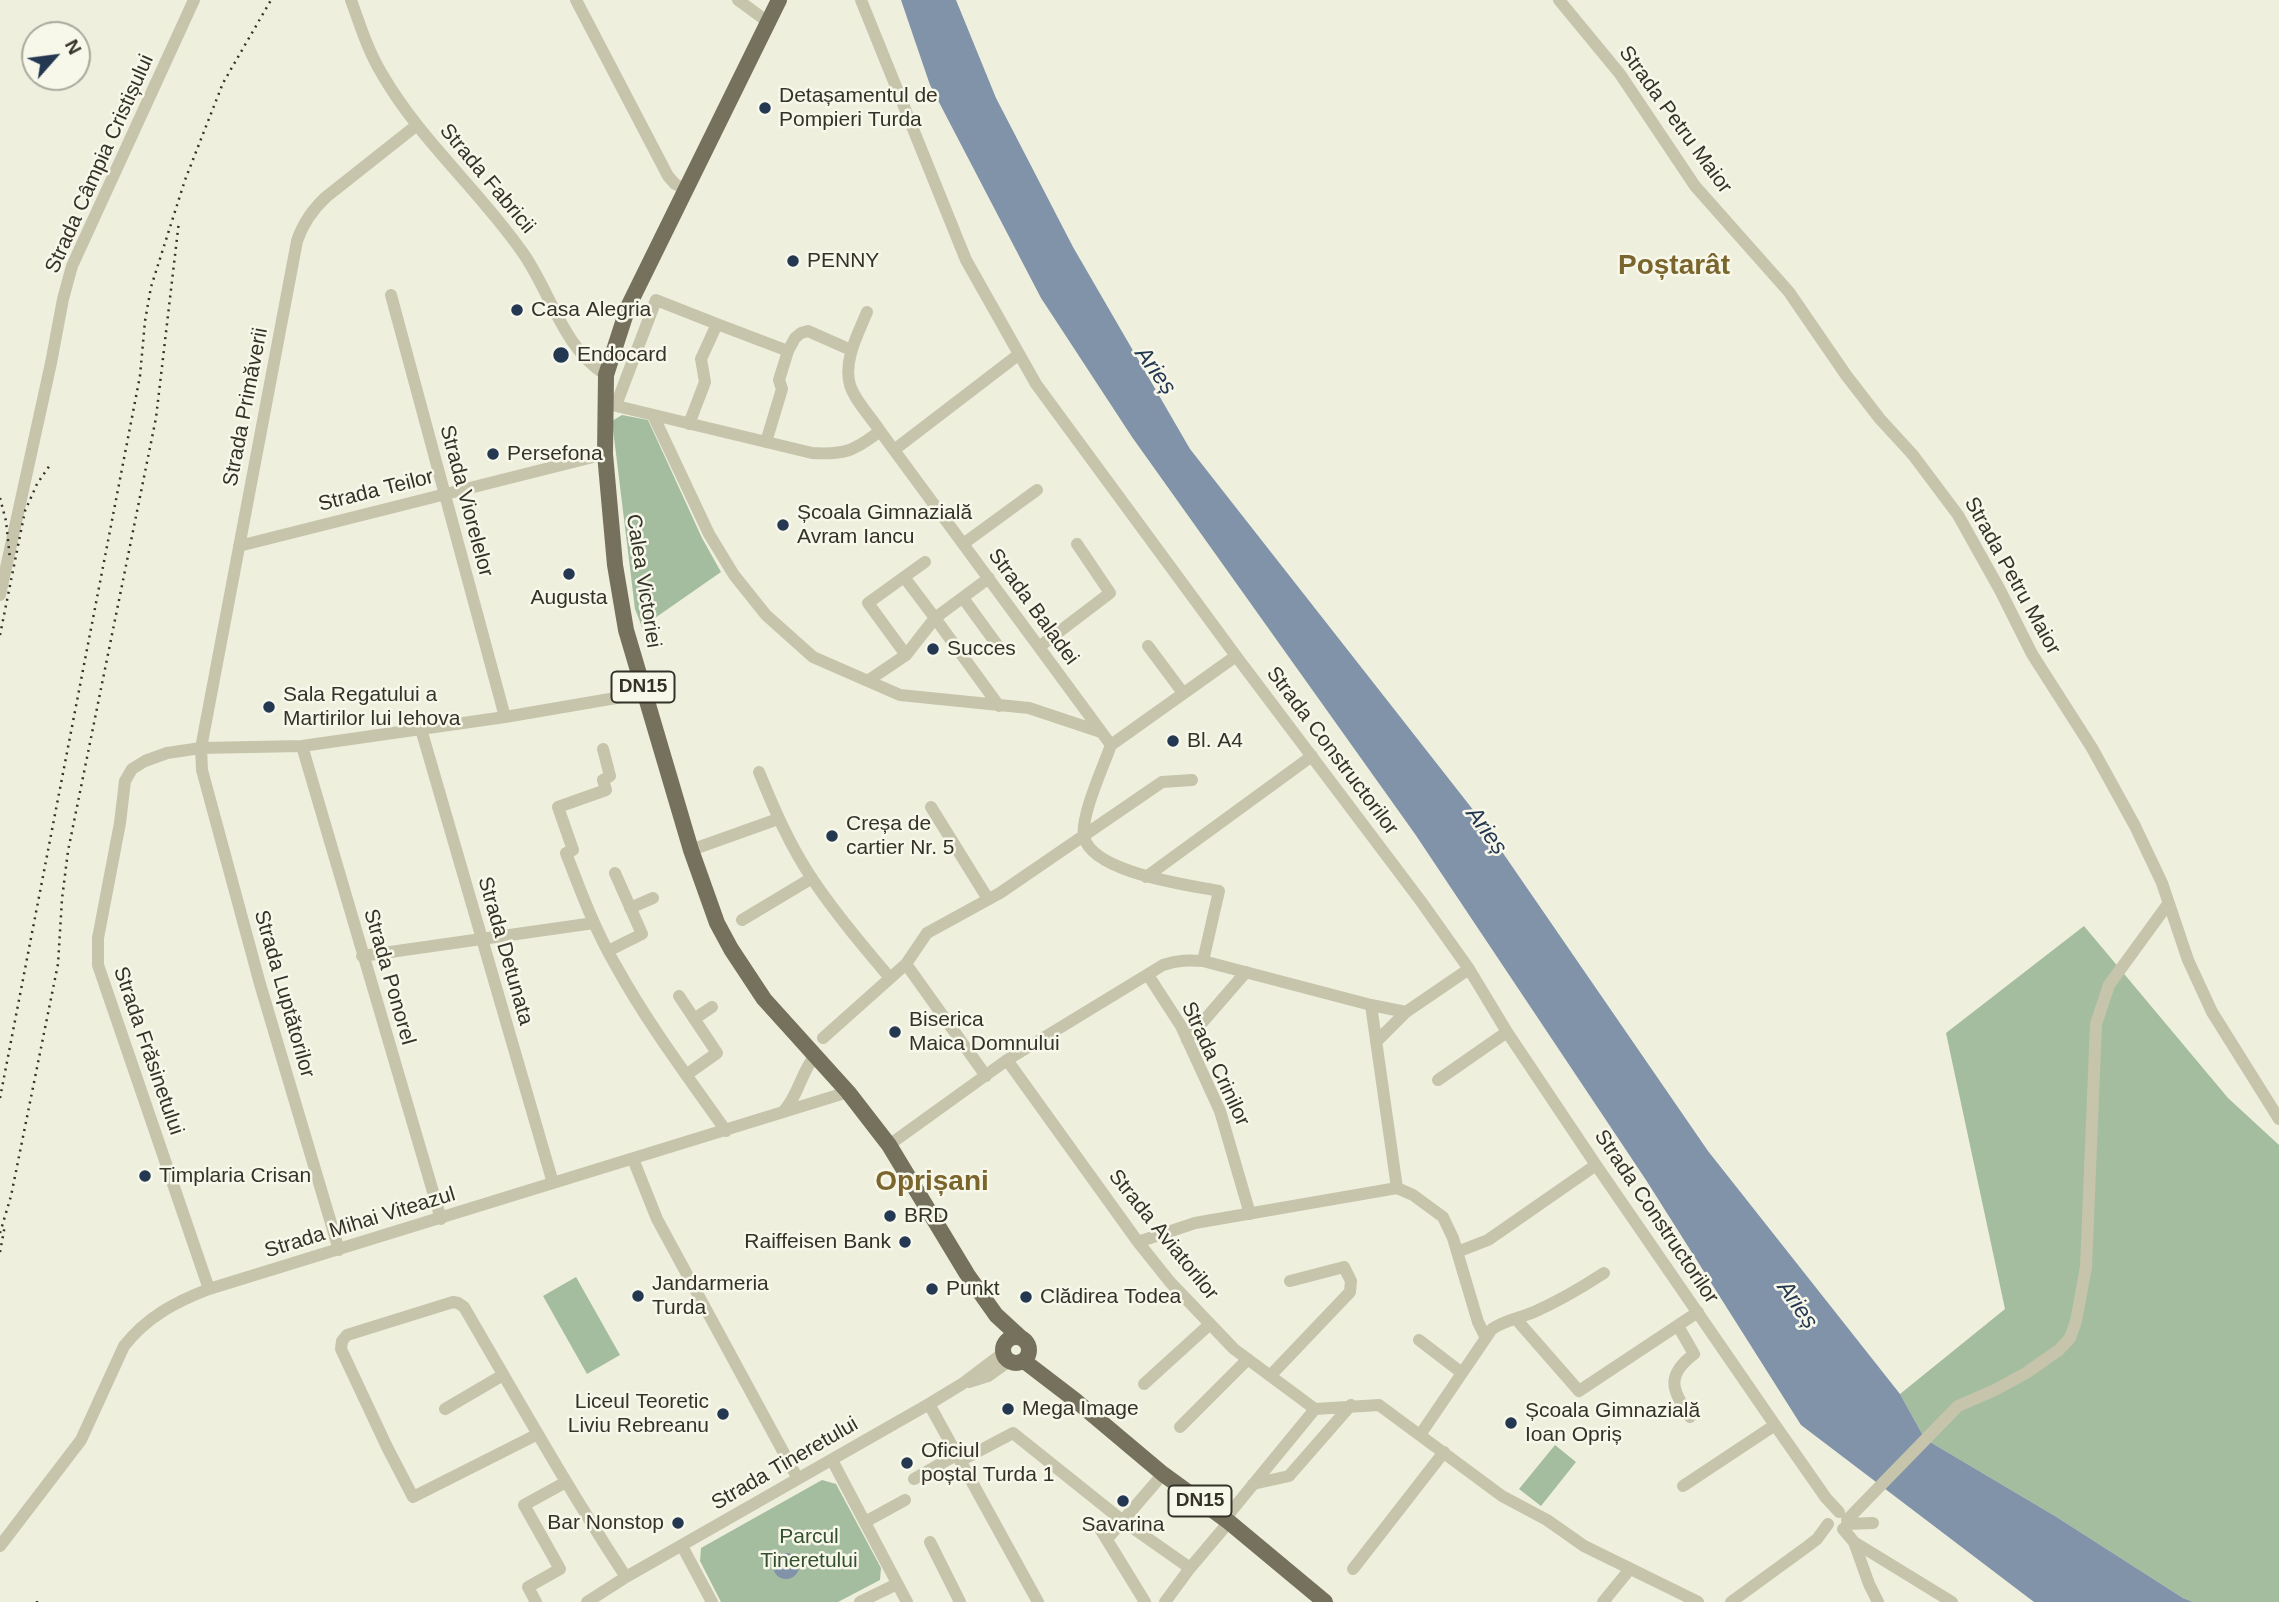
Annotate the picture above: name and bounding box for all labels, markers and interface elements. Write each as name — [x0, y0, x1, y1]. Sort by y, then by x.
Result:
north arrow — [21, 21, 91, 91]
text: N — [61, 36, 86, 58]
street label: Strada Petru Maior — [1613, 41, 1737, 199]
street label: Strada Câmpia Cristișului — [40, 51, 160, 277]
place label: Detașamentul de Pompieri Turda — [779, 83, 938, 133]
marker: Detașamentul de Pompieri Turda — [757, 100, 773, 116]
street label: Strada Fabricii — [434, 119, 540, 239]
place label: PENNY — [807, 248, 879, 274]
district label: Poștarât — [1618, 249, 1730, 283]
marker: PENNY — [785, 253, 801, 269]
place label: Casa Alegria — [531, 297, 651, 323]
marker: Casa Alegria — [509, 302, 525, 318]
street label: Strada Primăverii — [218, 326, 274, 488]
place label: Endocard — [577, 342, 667, 368]
water label: Arieș — [1128, 342, 1182, 400]
marker: Endocard — [551, 345, 571, 365]
street label: Strada Viorelelor — [434, 422, 498, 580]
place label: Persefona — [507, 441, 603, 467]
marker: Persefona — [485, 446, 501, 462]
street label: Strada Teilor — [316, 465, 436, 517]
street label: Strada Petru Maior — [1958, 493, 2066, 659]
place label: Școala Gimnazială Avram Iancu — [797, 500, 972, 550]
street label: Calea Victoriei — [620, 512, 666, 650]
marker: Școala Gimnazială Avram Iancu — [775, 517, 791, 533]
street label: Strada Baladei — [982, 544, 1084, 670]
marker: Augusta — [561, 566, 577, 582]
place label: Augusta — [530, 585, 608, 611]
place label: Succes — [947, 636, 1016, 662]
marker: Succes — [925, 641, 941, 657]
street label: Strada Constructorilor — [1260, 662, 1404, 840]
road number: DN15 — [612, 672, 674, 702]
place label: Sala Regatului a Martirilor lui Iehova — [283, 682, 460, 732]
marker: Sala Regatului a Martirilor lui Iehova — [261, 699, 277, 715]
place label: Bl. A4 — [1187, 728, 1243, 754]
marker: Bl. A4 — [1165, 733, 1181, 749]
water label: Arieș — [1459, 802, 1513, 860]
place label: Creșa de cartier Nr. 5 — [846, 811, 955, 861]
marker: Creșa de cartier Nr. 5 — [824, 828, 840, 844]
street label: Strada Detunata — [472, 874, 538, 1028]
street label: Strada Ponorel — [358, 906, 420, 1048]
street label: Strada Luptătorilor — [248, 907, 320, 1081]
street label: Strada Frăsinetului — [107, 964, 189, 1138]
street label: Strada Crinilor — [1175, 998, 1255, 1130]
place label: Biserica Maica Domnului — [909, 1007, 1060, 1057]
marker: Biserica Maica Domnului — [887, 1024, 903, 1040]
street label: Strada Constructorilor — [1588, 1125, 1724, 1309]
place label: Timplaria Crisan — [159, 1163, 311, 1189]
district label: Oprișani — [875, 1165, 989, 1199]
street label: Strada Aviatorilor — [1103, 1165, 1223, 1305]
marker: Timplaria Crisan — [137, 1168, 153, 1184]
street label: Strada Mihai Viteazul — [262, 1182, 458, 1264]
place label: BRD — [904, 1203, 948, 1229]
marker: BRD — [882, 1208, 898, 1224]
place label: Raiffeisen Bank — [744, 1229, 891, 1255]
marker: Raiffeisen Bank — [897, 1234, 913, 1250]
place label: Jandarmeria Turda — [652, 1271, 769, 1321]
place label: Punkt — [946, 1276, 1000, 1302]
water label: Arieș — [1771, 1276, 1823, 1334]
marker: Punkt — [924, 1281, 940, 1297]
place label: Clădirea Todea — [1040, 1284, 1181, 1310]
marker: Jandarmeria Turda — [630, 1288, 646, 1304]
marker: Clădirea Todea — [1018, 1289, 1034, 1305]
place label: Liceul Teoretic Liviu Rebreanu — [568, 1389, 709, 1439]
place label: Mega Image — [1022, 1396, 1139, 1422]
place label: Școala Gimnazială Ioan Opriș — [1525, 1398, 1700, 1448]
marker: Mega Image — [1000, 1401, 1016, 1417]
marker: Liceul Teoretic Liviu Rebreanu — [715, 1406, 731, 1422]
street label: Strada Tineretului — [707, 1412, 863, 1516]
marker: Școala Gimnazială Ioan Opriș — [1503, 1415, 1519, 1431]
place label: Oficiul poștal Turda 1 — [921, 1438, 1054, 1488]
marker: Oficiul poștal Turda 1 — [899, 1455, 915, 1471]
road number: DN15 — [1168, 1485, 1232, 1516]
marker: Savarina — [1115, 1493, 1131, 1509]
place label: Bar Nonstop — [547, 1510, 664, 1536]
place label: Savarina — [1082, 1512, 1164, 1538]
marker: Bar Nonstop — [670, 1515, 686, 1531]
park label: Parcul Tineretului — [760, 1524, 858, 1574]

